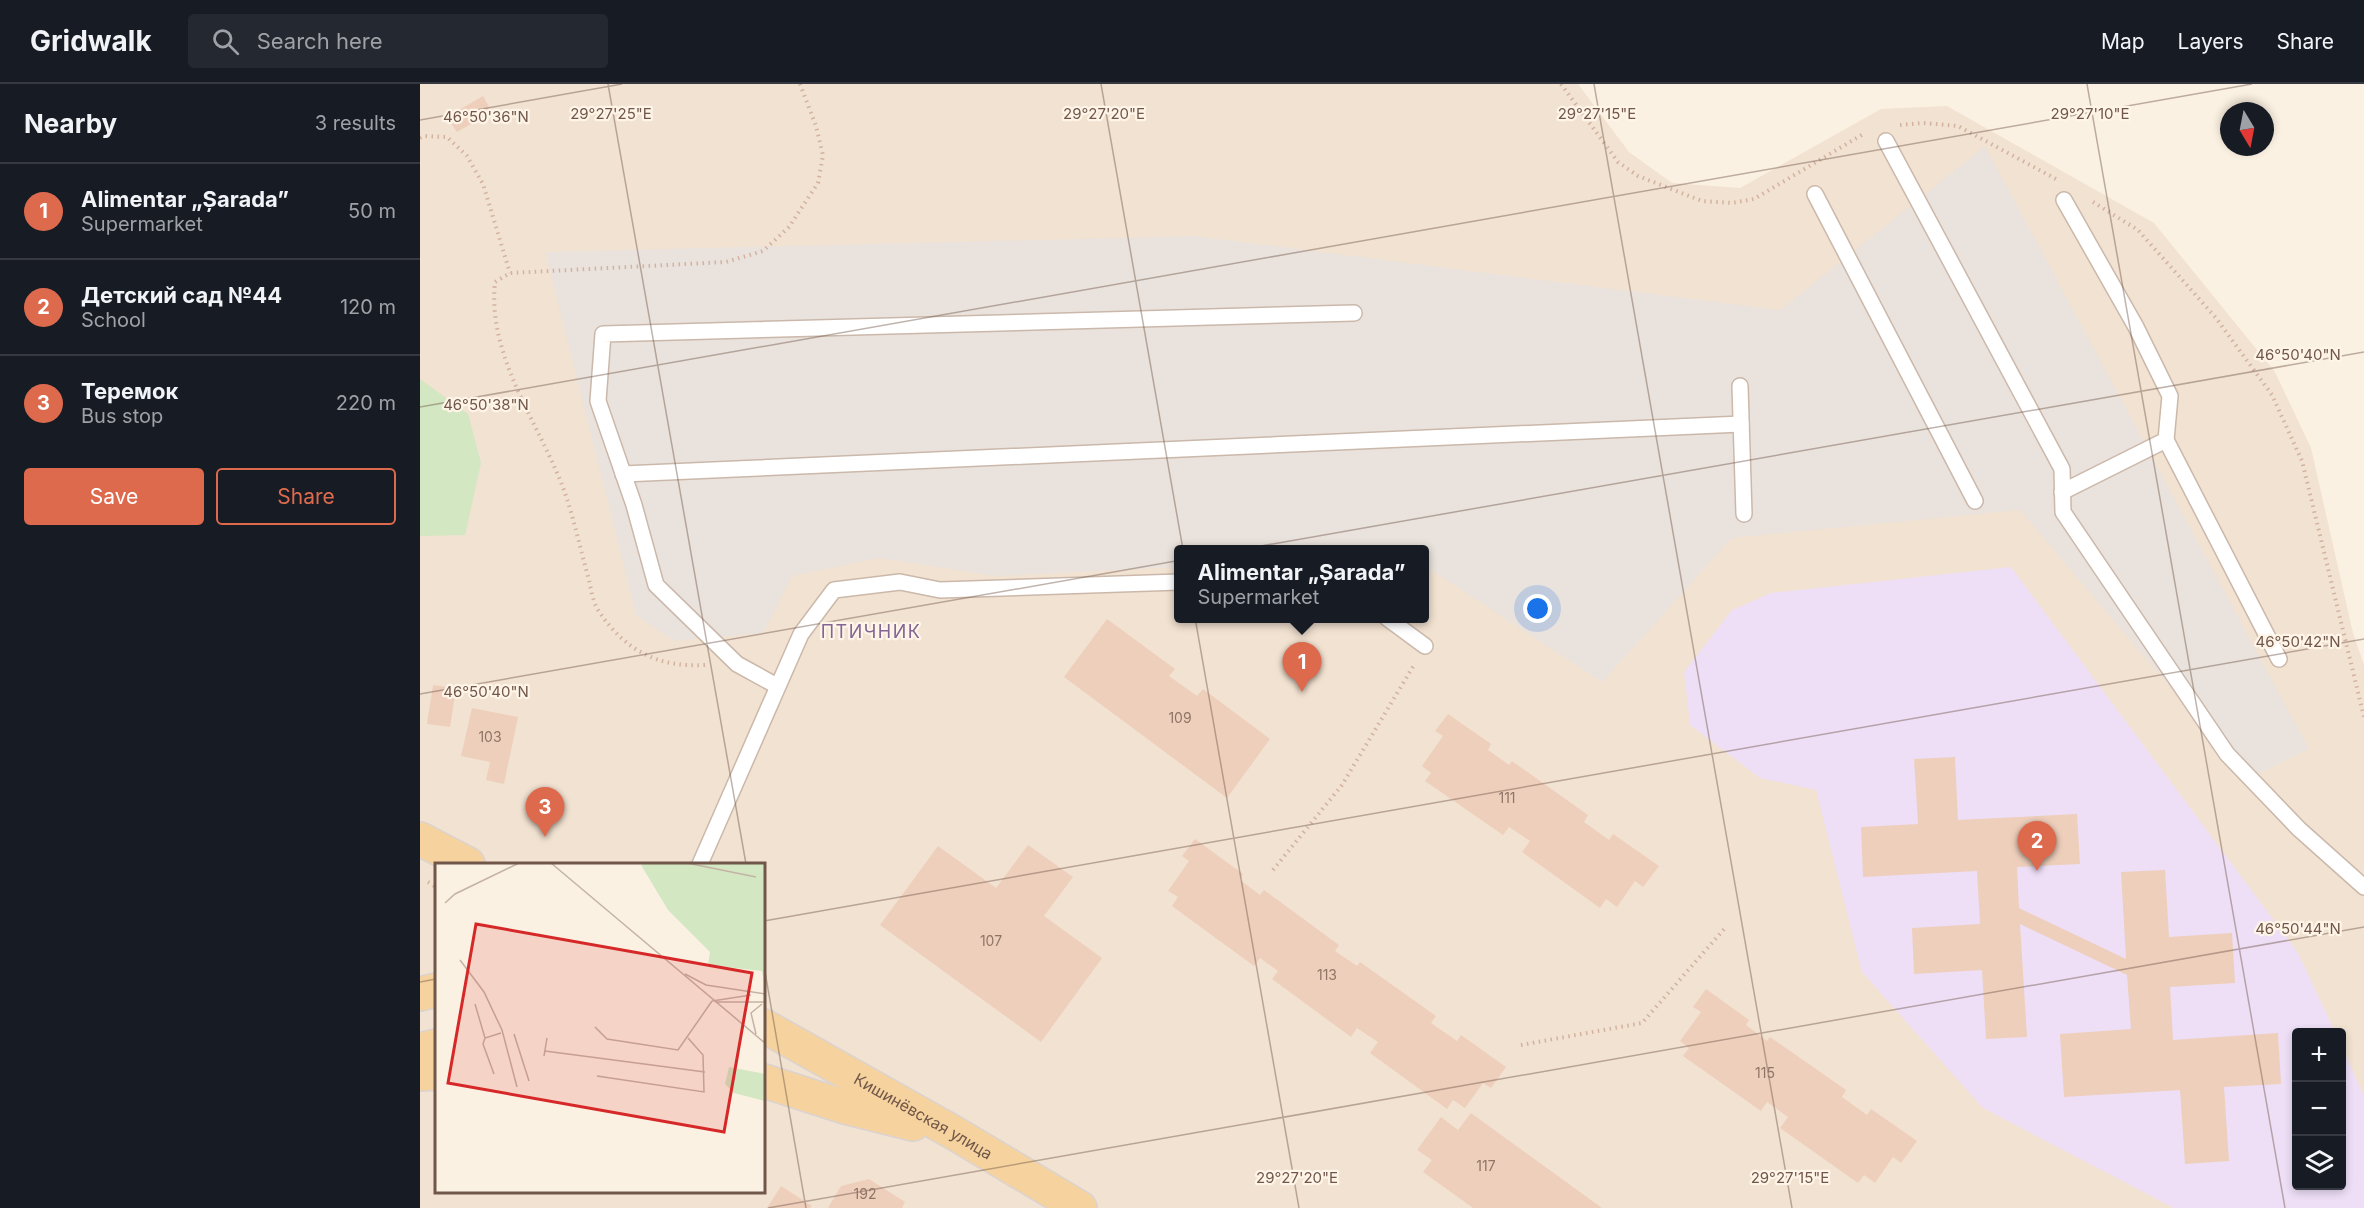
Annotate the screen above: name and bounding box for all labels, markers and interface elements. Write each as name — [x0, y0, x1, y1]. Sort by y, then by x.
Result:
search box — [188, 14, 608, 68]
text: Gridwalk — [30, 24, 152, 58]
icon: search — [209, 25, 242, 58]
text: Search here — [257, 28, 382, 54]
text: Map — [2101, 29, 2145, 54]
text: Layers — [2178, 29, 2244, 54]
text: Share — [2277, 29, 2334, 54]
north arrow — [2220, 102, 2274, 156]
text: 29°27'25"E — [570, 104, 652, 123]
text: 29°27'20"E — [1063, 104, 1145, 123]
text: 29°27'15"E — [1558, 104, 1636, 123]
text: 29°27'10"E — [2051, 104, 2129, 123]
text: 46°50'36"N — [443, 107, 529, 126]
text: Nearby — [24, 108, 117, 139]
text: 3 results — [315, 111, 396, 135]
text: Alimentar „Șarada” — [81, 186, 289, 212]
text: 1 — [39, 199, 48, 223]
text: 50 m — [348, 199, 396, 223]
text: Supermarket — [81, 212, 203, 236]
text: Детский сад №44 — [81, 282, 282, 308]
text: 2 — [37, 295, 50, 319]
text: 120 m — [340, 295, 396, 319]
text: School — [81, 308, 146, 332]
text: 46°50'40"N — [2255, 345, 2341, 364]
text: Теремок — [81, 378, 178, 404]
text: 3 — [37, 391, 50, 415]
text: 220 m — [336, 391, 396, 415]
text: 46°50'38"N — [443, 395, 529, 414]
text: Bus stop — [81, 404, 163, 428]
button: Save — [24, 468, 204, 525]
button: Share — [216, 468, 396, 525]
popup — [1174, 545, 1429, 623]
text: Alimentar „Șarada” — [1198, 559, 1405, 585]
text: Supermarket — [1198, 585, 1319, 609]
your location — [1523, 594, 1552, 623]
district label: ПТИЧНИК — [821, 621, 921, 642]
text: 46°50'42"N — [2255, 632, 2341, 651]
pin: 1 — [1282, 642, 1322, 692]
text: 46°50'40"N — [443, 682, 529, 701]
house number: 109 — [1168, 709, 1192, 726]
house number: 103 — [478, 728, 502, 745]
pin: 3 — [526, 788, 564, 837]
house number: 111 — [1498, 789, 1516, 806]
pin: 2 — [2018, 822, 2056, 871]
inset map — [435, 863, 765, 1193]
text: 46°50'44"N — [2255, 919, 2341, 938]
house number: 107 — [980, 932, 1002, 949]
house number: 113 — [1317, 966, 1337, 983]
map controls — [2292, 1028, 2346, 1190]
button: + — [2292, 1028, 2346, 1082]
house number: 115 — [1755, 1064, 1775, 1081]
street label: Кишинёвская улица — [850, 1069, 996, 1164]
button: − — [2292, 1082, 2346, 1136]
button: layers — [2292, 1136, 2346, 1190]
house number: 117 — [1476, 1157, 1496, 1174]
text: 29°27'20"E — [1256, 1168, 1338, 1187]
text: 29°27'15"E — [1751, 1168, 1829, 1187]
house number: 192 — [854, 1185, 876, 1202]

